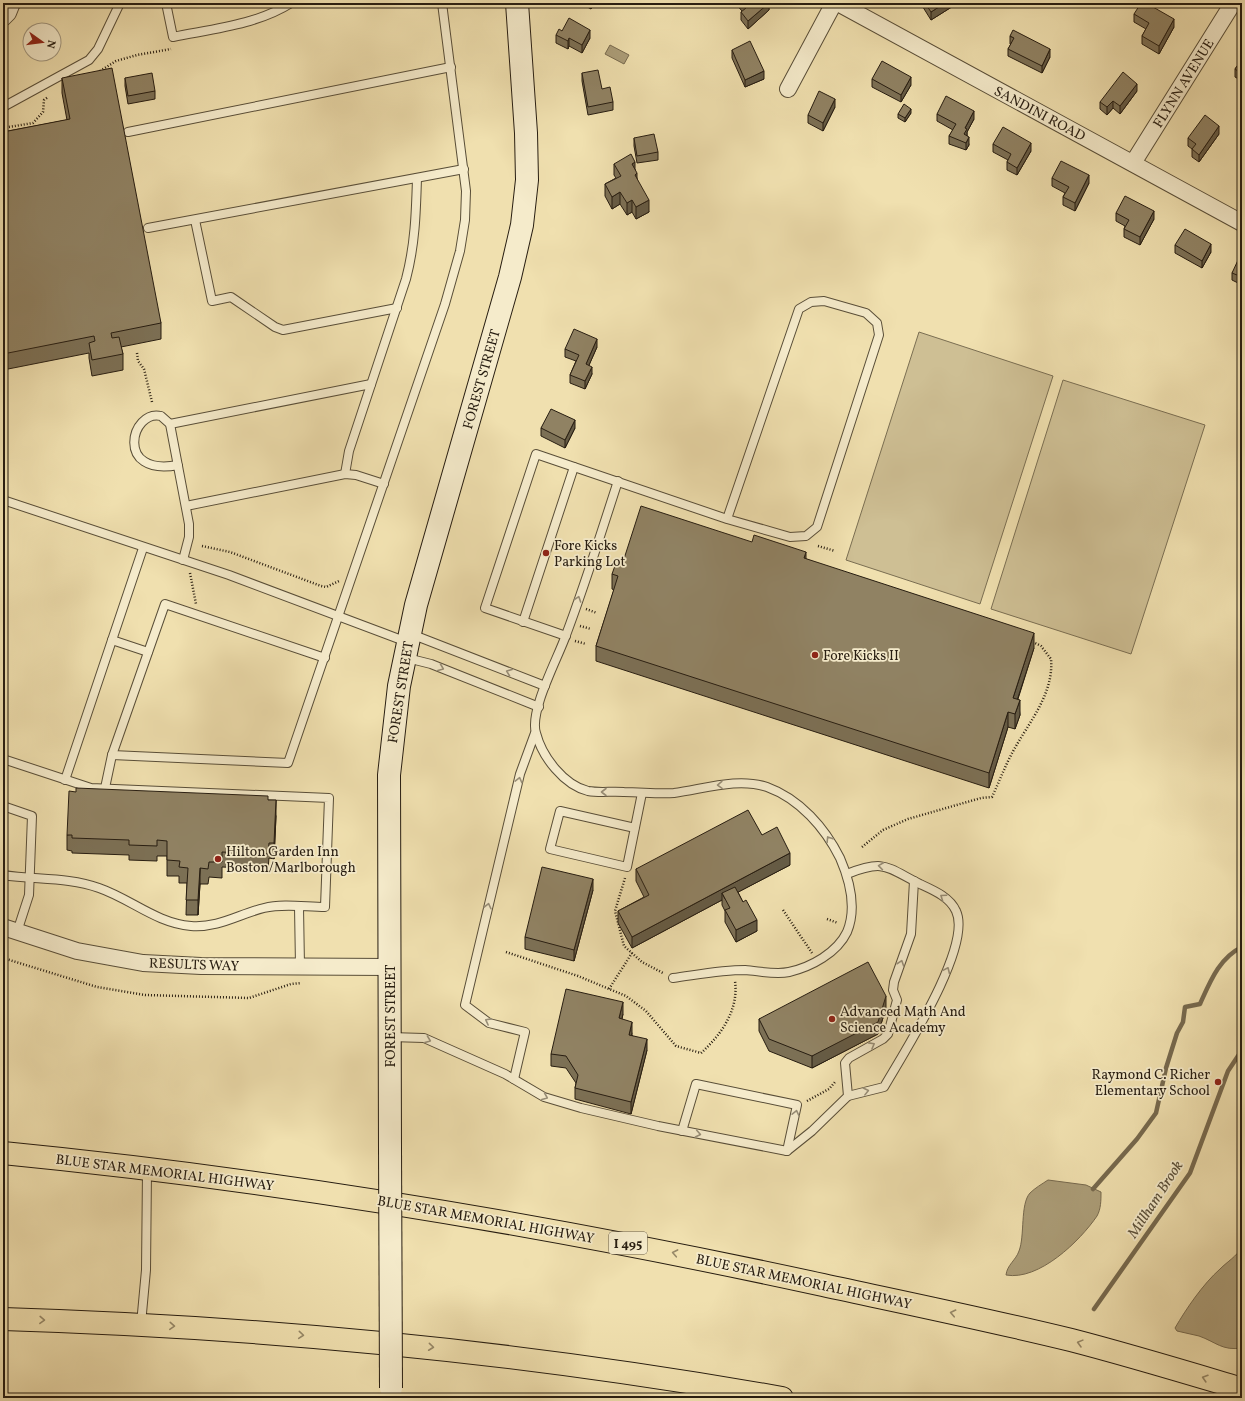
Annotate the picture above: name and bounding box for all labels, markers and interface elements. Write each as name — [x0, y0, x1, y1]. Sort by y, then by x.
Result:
north arrow — [22, 22, 62, 62]
street label: FLYNN AVENUE — [1149, 36, 1219, 132]
text: N — [42, 38, 58, 50]
street label: SANDINI ROAD — [990, 82, 1088, 146]
street label: FOREST STREET — [459, 327, 506, 432]
place label: Fore Kicks Parking Lot — [554, 537, 625, 572]
marker: Fore Kicks Parking Lot — [541, 548, 551, 558]
one-way arrow — [573, 596, 582, 603]
street label: FOREST STREET — [384, 640, 419, 745]
place label: Fore Kicks II — [823, 647, 899, 666]
marker: Fore Kicks II — [810, 650, 820, 660]
one-way arrow — [438, 664, 445, 672]
one-way arrow — [505, 668, 512, 676]
one-way arrow — [514, 777, 522, 783]
one-way arrow — [717, 781, 723, 789]
one-way arrow — [601, 788, 607, 796]
one-way arrow — [826, 836, 834, 843]
place label: Hilton Garden Inn Boston/Marlborough — [226, 843, 356, 878]
marker: Hilton Garden Inn Boston/Marlborough — [213, 854, 223, 864]
one-way arrow — [878, 862, 884, 871]
one-way arrow — [940, 894, 947, 902]
one-way arrow — [484, 903, 492, 909]
street label: RESULTS WAY — [148, 954, 240, 977]
one-way arrow — [897, 959, 905, 966]
street label: FOREST STREET — [382, 964, 401, 1068]
one-way arrow — [942, 967, 950, 974]
place label: Advanced Math And Science Academy — [840, 1003, 966, 1038]
marker: Advanced Math And Science Academy — [827, 1014, 837, 1024]
one-way arrow — [485, 1018, 492, 1026]
one-way arrow — [425, 1036, 432, 1044]
one-way arrow — [868, 1042, 875, 1050]
place label: Raymond C. Richer Elementary School — [1092, 1066, 1210, 1101]
marker: Raymond C. Richer Elementary School — [1213, 1077, 1223, 1087]
one-way arrow — [862, 1088, 869, 1096]
one-way arrow — [541, 1092, 548, 1100]
one-way arrow — [791, 1110, 799, 1117]
one-way arrow — [695, 1130, 701, 1138]
street label: BLUE STAR MEMORIAL HIGHWAY — [54, 1151, 275, 1196]
water label: Millham Brook — [1123, 1157, 1189, 1244]
street label: BLUE STAR MEMORIAL HIGHWAY — [376, 1192, 596, 1249]
road number: I 495 — [609, 1232, 647, 1254]
one-way arrow — [672, 1249, 679, 1258]
street label: BLUE STAR MEMORIAL HIGHWAY — [694, 1250, 913, 1315]
one-way arrow — [950, 1310, 956, 1318]
one-way arrow — [39, 1316, 45, 1324]
one-way arrow — [169, 1321, 175, 1330]
one-way arrow — [298, 1331, 305, 1340]
one-way arrow — [1076, 1339, 1083, 1347]
one-way arrow — [428, 1343, 434, 1352]
one-way arrow — [1201, 1374, 1208, 1383]

